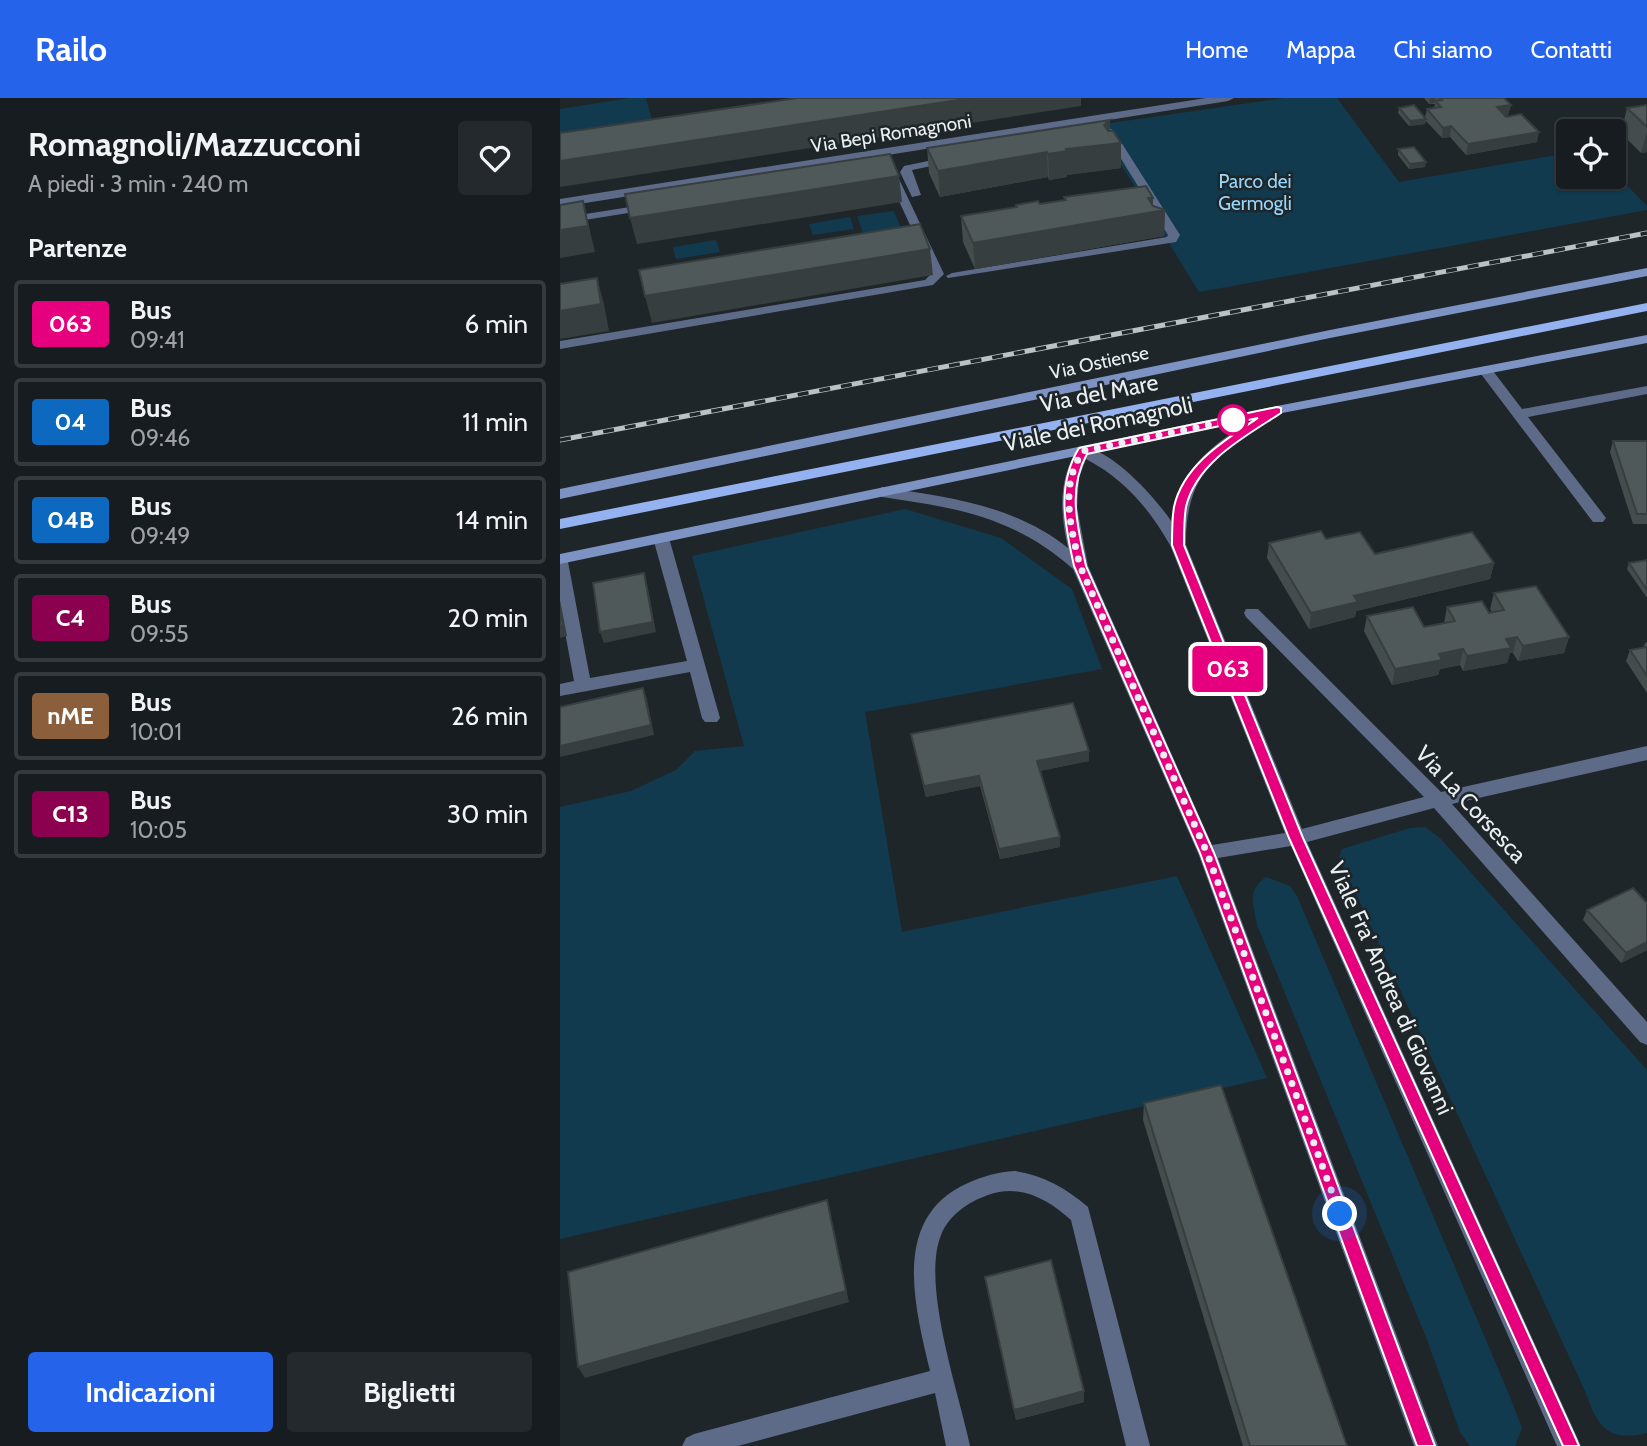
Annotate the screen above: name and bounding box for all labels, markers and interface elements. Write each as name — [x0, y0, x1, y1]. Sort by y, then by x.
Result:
text: Railo — [35, 29, 107, 69]
text: Home — [1185, 35, 1248, 64]
text: Mappa — [1286, 35, 1355, 64]
text: Chi siamo — [1393, 35, 1492, 64]
text: Contatti — [1530, 35, 1612, 64]
street label: Via Bepi Romagnoni — [809, 109, 973, 158]
map controls — [1556, 119, 1626, 189]
button: locate — [1556, 119, 1626, 189]
button: heart — [458, 121, 532, 195]
text: Romagnoli/Mazzucconi — [28, 124, 361, 164]
text: A piedi · 3 min · 240 m — [28, 170, 248, 198]
park label: Parco dei Germogli — [1218, 170, 1292, 215]
text: Partenze — [28, 232, 127, 264]
text: Bus — [130, 294, 171, 326]
text: 6 min — [465, 308, 528, 340]
text: 063 — [49, 309, 92, 338]
text: 09:41 — [130, 326, 185, 354]
street label: Via Ostiense — [1048, 341, 1151, 384]
street label: Via del Mare — [1038, 368, 1161, 418]
street label: Viale dei Romagnoli — [1001, 390, 1195, 458]
text: Bus — [130, 392, 171, 424]
unlabelled marker — [1218, 405, 1248, 435]
text: 11 min — [462, 406, 528, 438]
text: 04 — [55, 407, 86, 436]
text: 09:46 — [130, 424, 190, 452]
text: Bus — [130, 490, 171, 522]
text: 14 min — [456, 504, 528, 536]
text: 04B — [47, 505, 94, 534]
text: 09:49 — [130, 522, 190, 550]
text: Bus — [130, 588, 171, 620]
text: 20 min — [448, 602, 528, 634]
text: C4 — [56, 603, 85, 632]
text: 09:55 — [130, 620, 189, 648]
line badge: 063 — [1188, 646, 1268, 692]
text: 063 — [1206, 654, 1250, 683]
text: Bus — [130, 686, 171, 718]
text: 26 min — [451, 700, 528, 732]
text: nME — [47, 701, 94, 730]
text: 10:01 — [130, 718, 182, 746]
street label: Via La Corsesca — [1410, 740, 1532, 868]
text: Bus — [130, 784, 171, 816]
text: 30 min — [447, 798, 528, 830]
text: C13 — [52, 799, 89, 828]
text: 10:05 — [130, 816, 187, 844]
street label: Viale Fra' Andrea di Giovanni — [1322, 857, 1460, 1119]
your location — [1322, 1196, 1357, 1231]
button: Indicazioni — [28, 1352, 273, 1432]
button: Biglietti — [287, 1352, 532, 1432]

